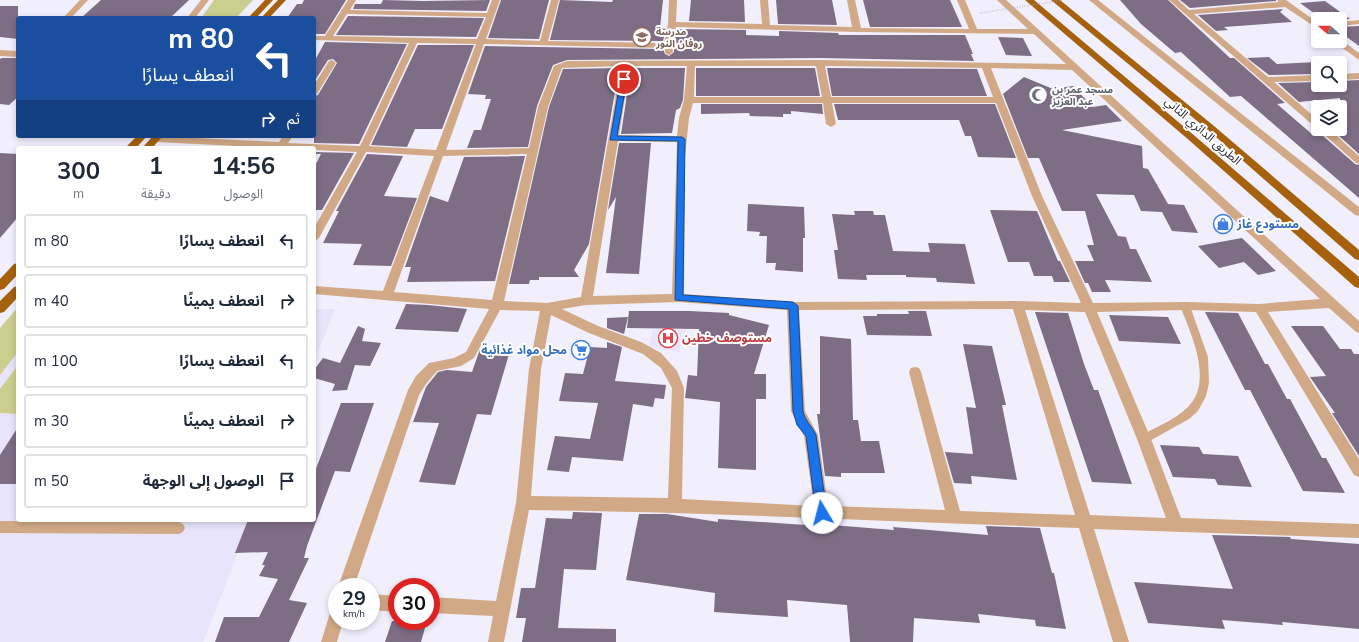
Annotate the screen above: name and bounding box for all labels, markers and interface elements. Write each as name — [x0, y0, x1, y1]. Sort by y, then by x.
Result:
north arrow — [1311, 12, 1347, 48]
map controls — [1311, 12, 1347, 136]
text: 80 m — [168, 20, 234, 58]
place label: مدرسة روفان النور — [655, 25, 702, 51]
school or university icon: مدرسة روفان النور — [631, 26, 653, 48]
icon: left — [248, 32, 300, 84]
button: search — [1311, 56, 1347, 92]
pin — [607, 62, 641, 96]
text: انعطف يسارًا — [142, 63, 234, 87]
icon: arrive — [613, 68, 635, 90]
place label: مسجد عمر بن عبد العزيز — [1051, 83, 1113, 109]
mosque icon: مسجد عمر بن عبد العزيز — [1027, 84, 1049, 106]
street label: الطريق الدائري الثاني — [1160, 93, 1245, 170]
button: layers — [1311, 100, 1347, 136]
icon: right — [257, 108, 279, 130]
text: ثم — [287, 109, 300, 129]
text: 1 — [149, 150, 163, 182]
text: 14:56 — [212, 150, 275, 182]
text: 300 — [57, 155, 100, 187]
text: m — [73, 185, 84, 203]
text: دقيقة — [141, 185, 171, 203]
text: الوصول — [224, 185, 263, 203]
shop icon: مستودع غاز — [1212, 213, 1234, 235]
place label: مستودع غاز — [1236, 216, 1299, 233]
icon: left — [276, 230, 298, 252]
text: 80 m — [34, 231, 69, 251]
text: انعطف يسارًا — [179, 231, 264, 251]
icon: right — [276, 290, 298, 312]
text: 40 m — [34, 291, 69, 311]
text: انعطف يمينًا — [183, 291, 264, 311]
hospital icon: مستوصف خطين — [657, 327, 679, 349]
place label: مستوصف خطين — [682, 330, 772, 346]
supermarket icon: محل مواد غذائية — [570, 339, 592, 361]
place label: محل مواد غذائية — [481, 342, 567, 358]
icon: left — [276, 350, 298, 372]
text: 100 m — [34, 351, 78, 371]
text: انعطف يسارًا — [179, 351, 264, 371]
icon: right — [276, 410, 298, 432]
text: 30 m — [34, 411, 69, 431]
text: انعطف يمينًا — [183, 411, 264, 431]
icon: arrive — [276, 470, 298, 492]
text: 50 m — [34, 471, 69, 491]
text: الوصول إلى الوجهة — [143, 471, 264, 491]
position arrow — [801, 492, 843, 534]
speed limit sign: 30 — [388, 578, 440, 630]
text: 29 — [342, 585, 366, 612]
text: km/h — [343, 607, 365, 621]

